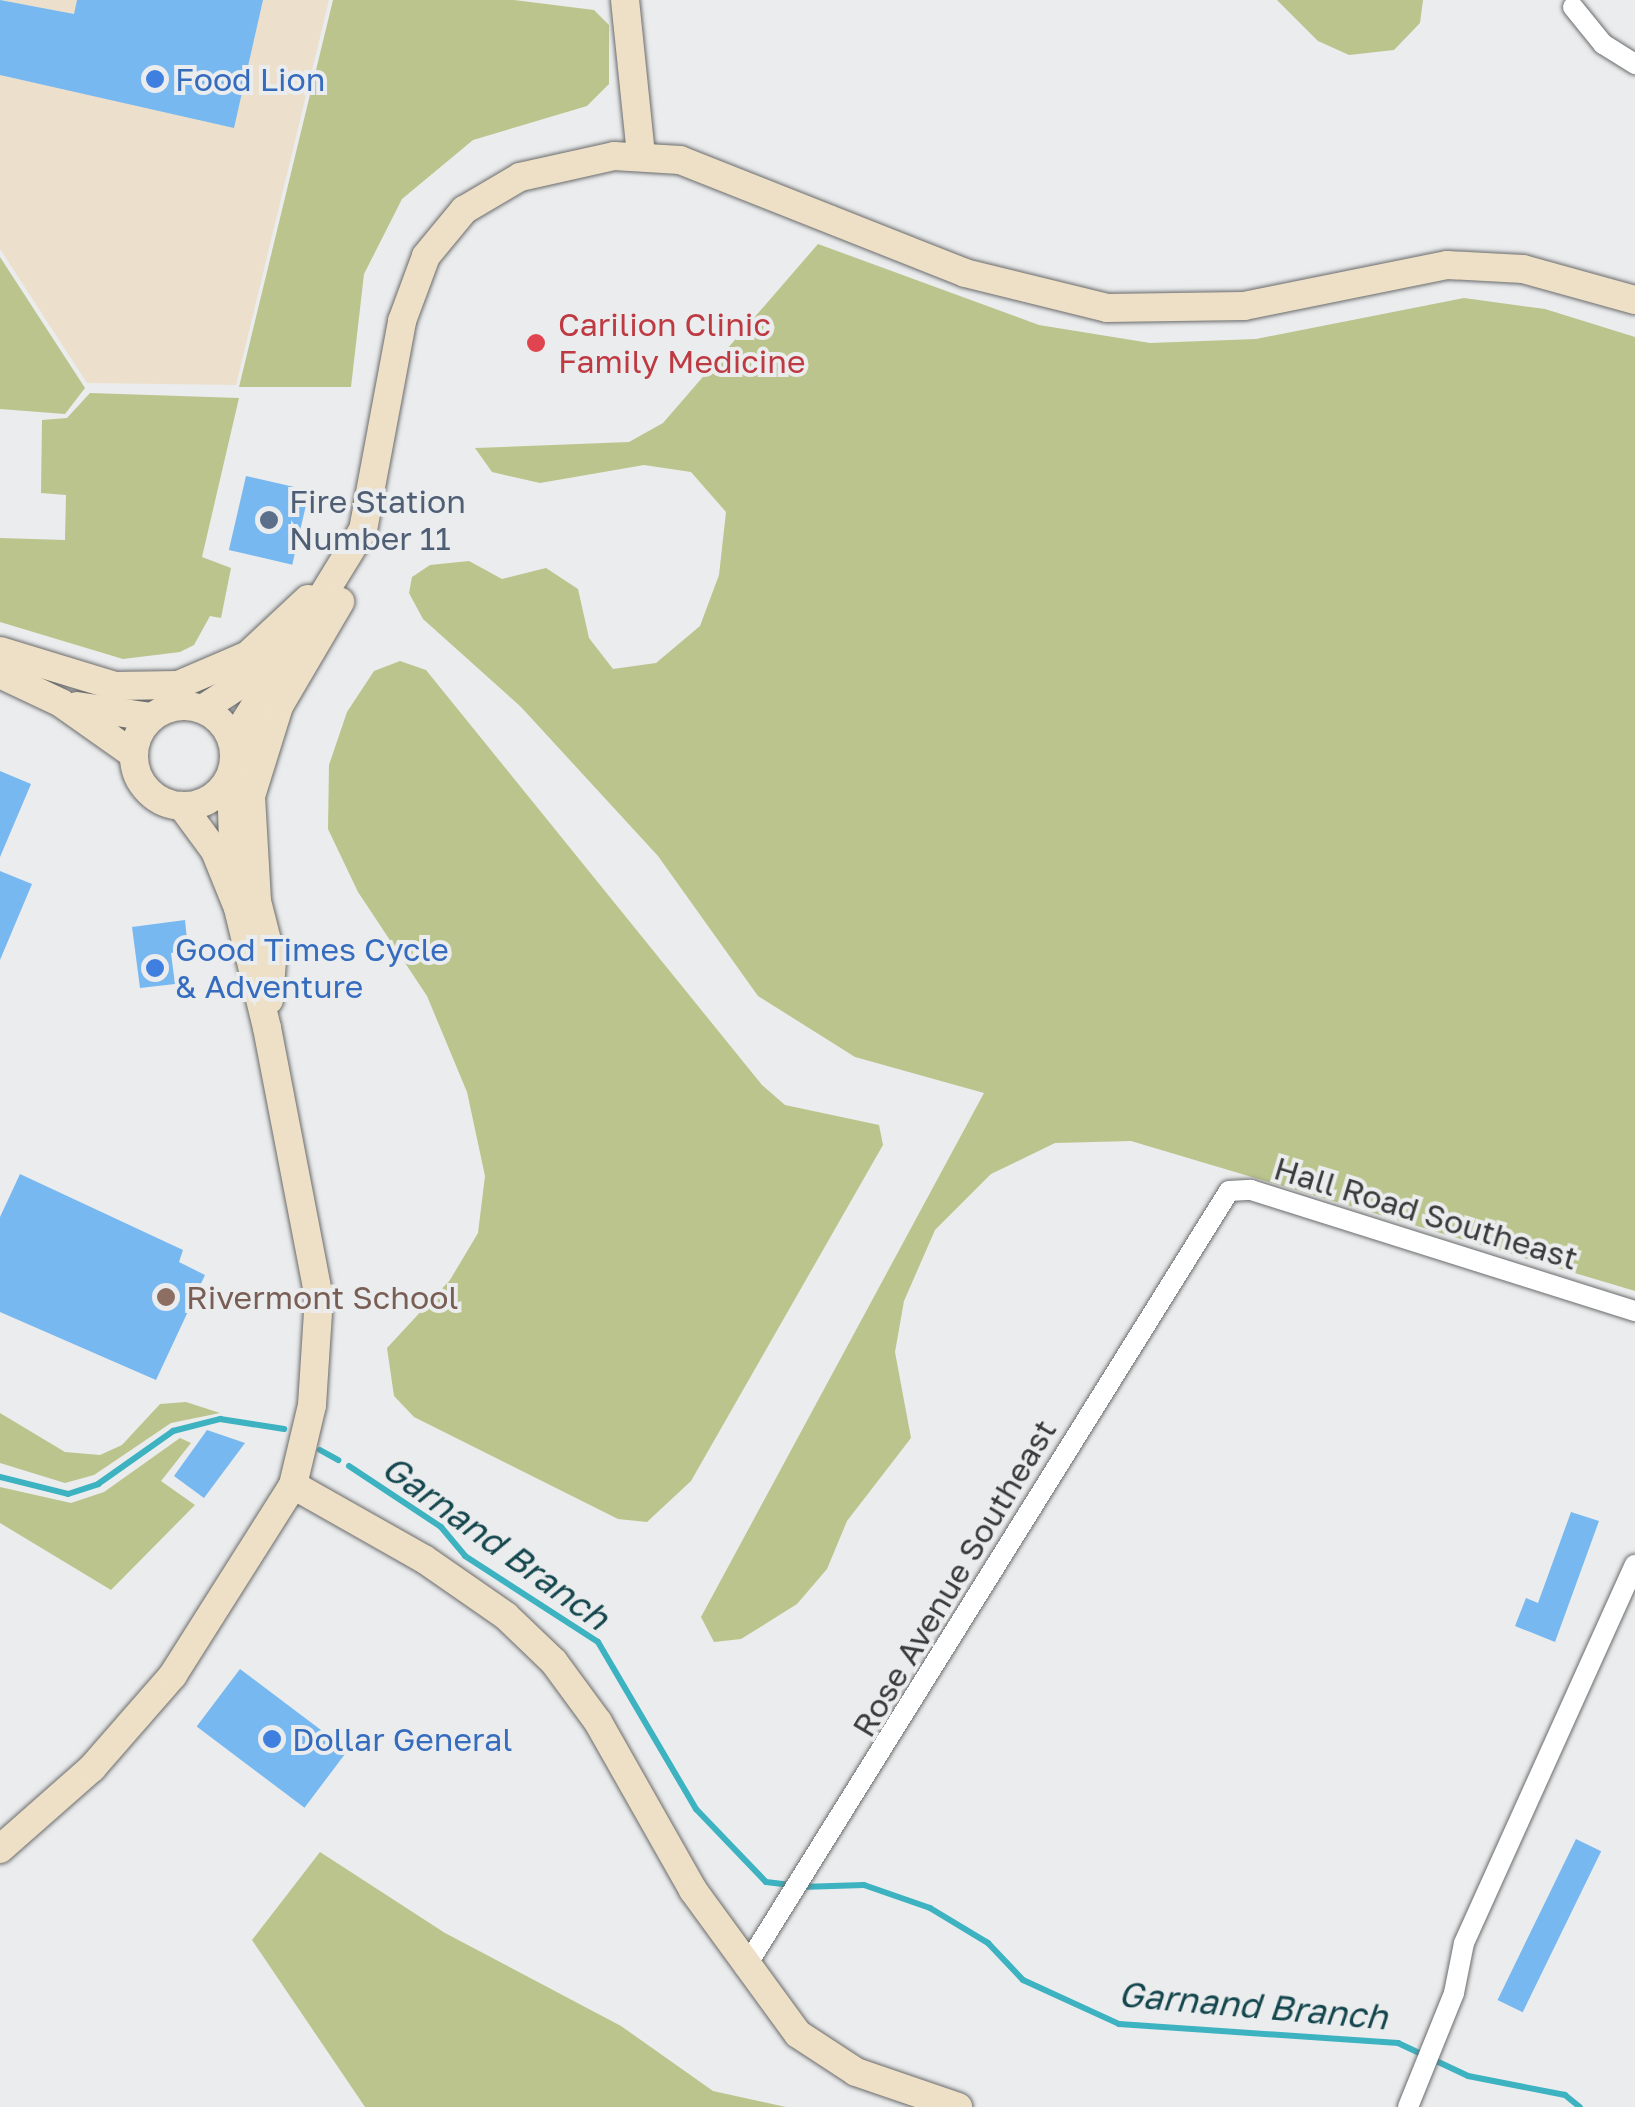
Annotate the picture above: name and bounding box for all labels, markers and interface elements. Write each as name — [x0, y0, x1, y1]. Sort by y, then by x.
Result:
place label: Food Lion — [175, 60, 325, 98]
marker: Food Lion — [144, 68, 166, 90]
place label: Carilion Clinic Family Medicine — [558, 306, 805, 381]
marker: Carilion Clinic Family Medicine — [523, 330, 549, 356]
place label: Fire Station Number 11 — [289, 483, 466, 558]
marker: Fire Station Number 11 — [258, 509, 280, 531]
place label: Good Times Cycle & Adventure — [175, 931, 449, 1006]
marker: Good Times Cycle & Adventure — [144, 957, 166, 979]
street label: Hall Road Southeast — [1270, 1149, 1582, 1277]
place label: Rivermont School — [186, 1278, 459, 1316]
marker: Rivermont School — [155, 1286, 177, 1308]
street label: Rose Avenue Southeast — [844, 1413, 1064, 1743]
water label: Garnand Branch — [374, 1446, 618, 1638]
place label: Dollar General — [292, 1720, 512, 1758]
marker: Dollar General — [261, 1728, 283, 1750]
water label: Garnand Branch — [1117, 1972, 1389, 2038]

